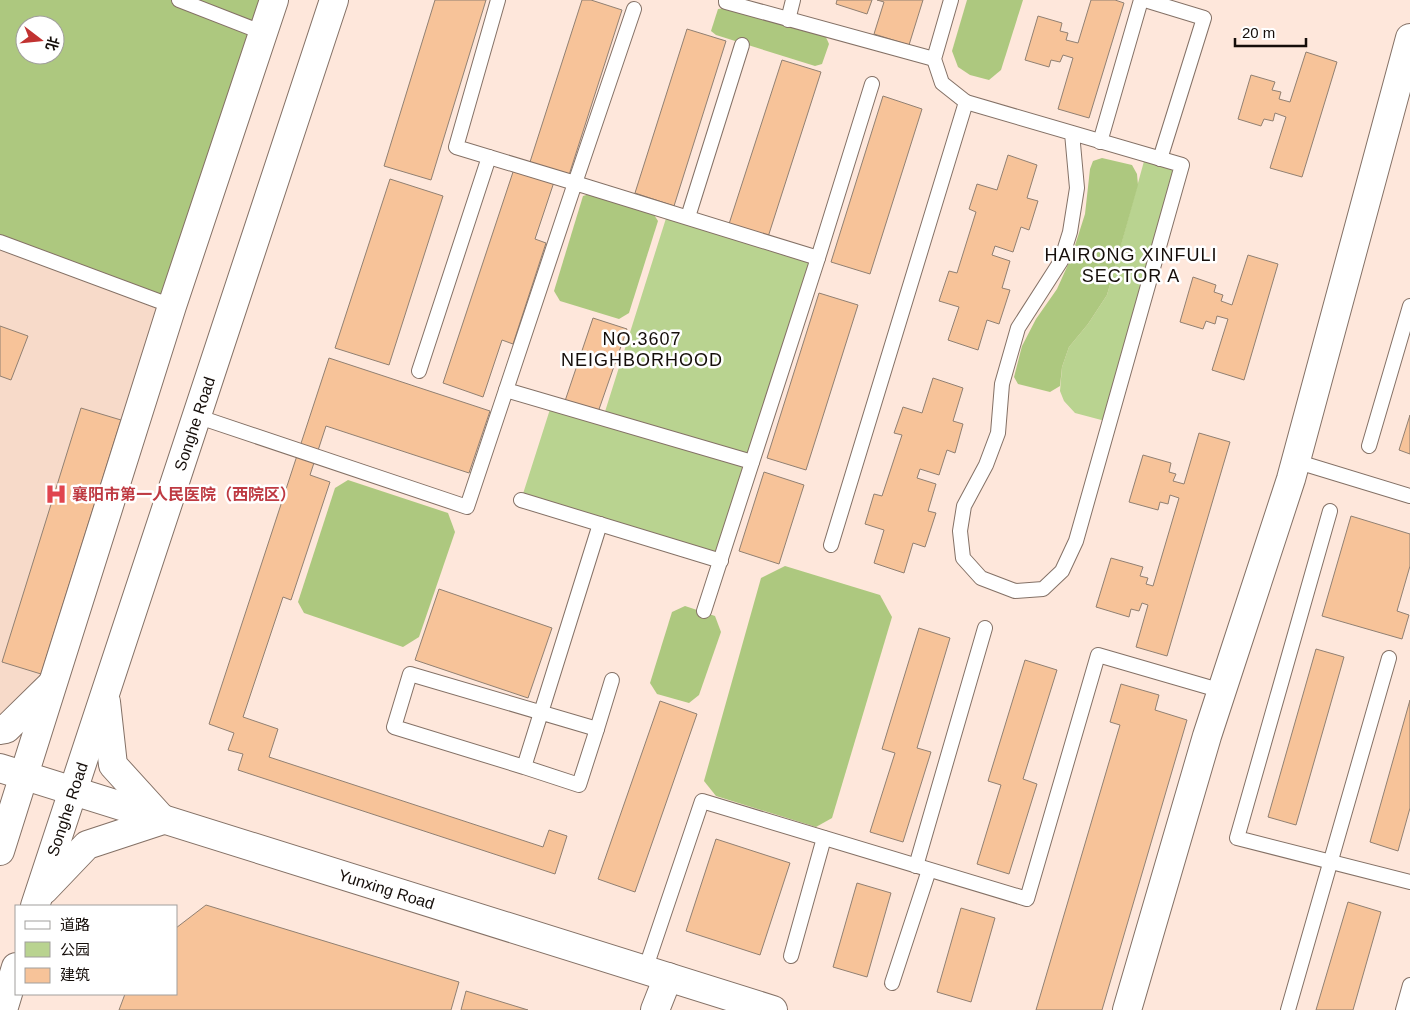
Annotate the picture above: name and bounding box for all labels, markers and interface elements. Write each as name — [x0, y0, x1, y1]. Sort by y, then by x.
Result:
north arrow — [15, 15, 65, 65]
scale bar — [1235, 15, 1306, 47]
text: 20 m — [1242, 24, 1275, 41]
text: 北 — [43, 35, 62, 53]
district label: HAIRONG XINFULI SECTOR A — [1044, 245, 1218, 286]
district label: NO.3607 NEIGHBORHOOD — [561, 329, 723, 370]
street label: Songhe Road — [171, 374, 218, 473]
hospital icon: 襄阳市第一人民医院（西院区） — [43, 481, 69, 507]
place label: 襄阳市第一人民医院（西院区） — [72, 486, 296, 503]
street label: Songhe Road — [44, 760, 90, 858]
street label: Yunxing Road — [336, 866, 437, 912]
legend — [15, 905, 178, 995]
text: 道路 — [60, 916, 90, 933]
text: 公园 — [60, 941, 90, 958]
text: 建筑 — [60, 966, 90, 983]

